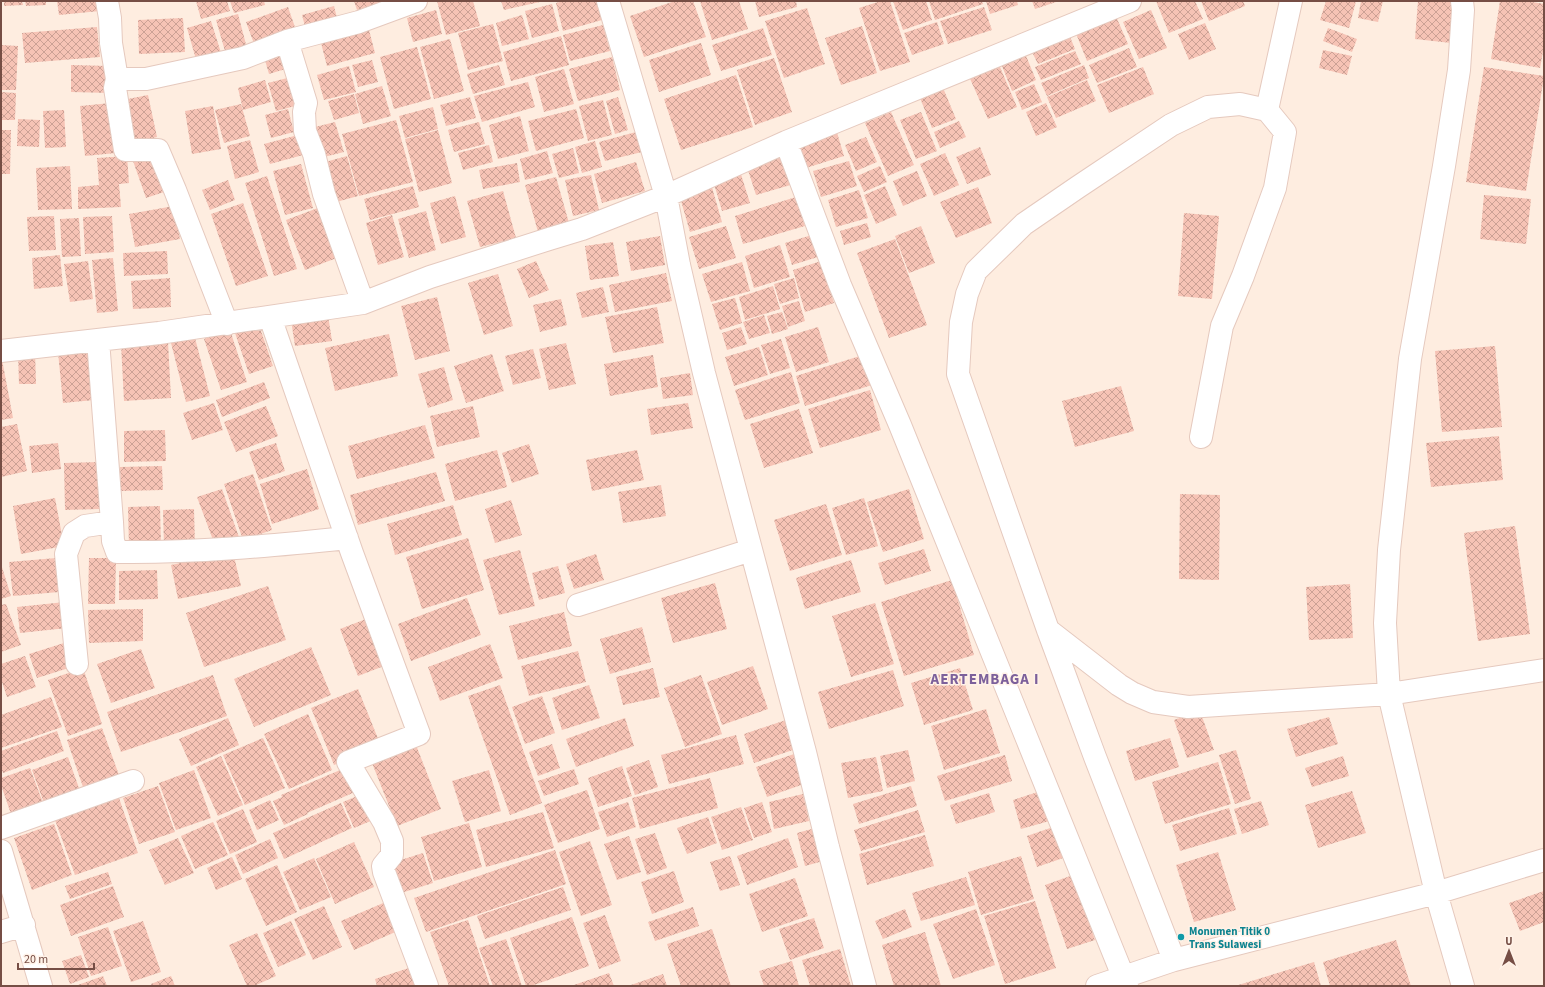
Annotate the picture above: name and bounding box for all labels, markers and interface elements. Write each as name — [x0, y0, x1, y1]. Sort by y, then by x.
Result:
district label: AERTEMBAGA I — [930, 669, 1039, 690]
place label: Monumen Titik 0 Trans Sulawesi — [1189, 924, 1270, 952]
north arrow — [1489, 931, 1529, 971]
marker: Monumen Titik 0 Trans Sulawesi — [1176, 932, 1186, 942]
text: U — [1505, 934, 1513, 949]
scale bar — [18, 945, 94, 971]
text: 20 m — [24, 951, 48, 968]

